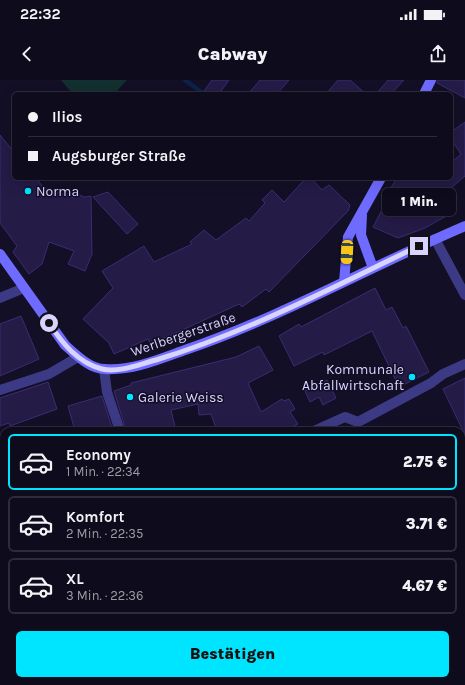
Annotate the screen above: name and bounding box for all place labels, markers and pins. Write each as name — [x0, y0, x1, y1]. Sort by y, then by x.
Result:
place label: Norma — [36, 183, 79, 200]
marker: Norma — [23, 186, 33, 196]
place label: Kommunale Abfallwirtschaft — [302, 361, 404, 394]
marker: Kommunale Abfallwirtschaft — [407, 372, 417, 382]
place label: Galerie Weiss — [138, 389, 224, 406]
marker: Galerie Weiss — [125, 392, 135, 402]

